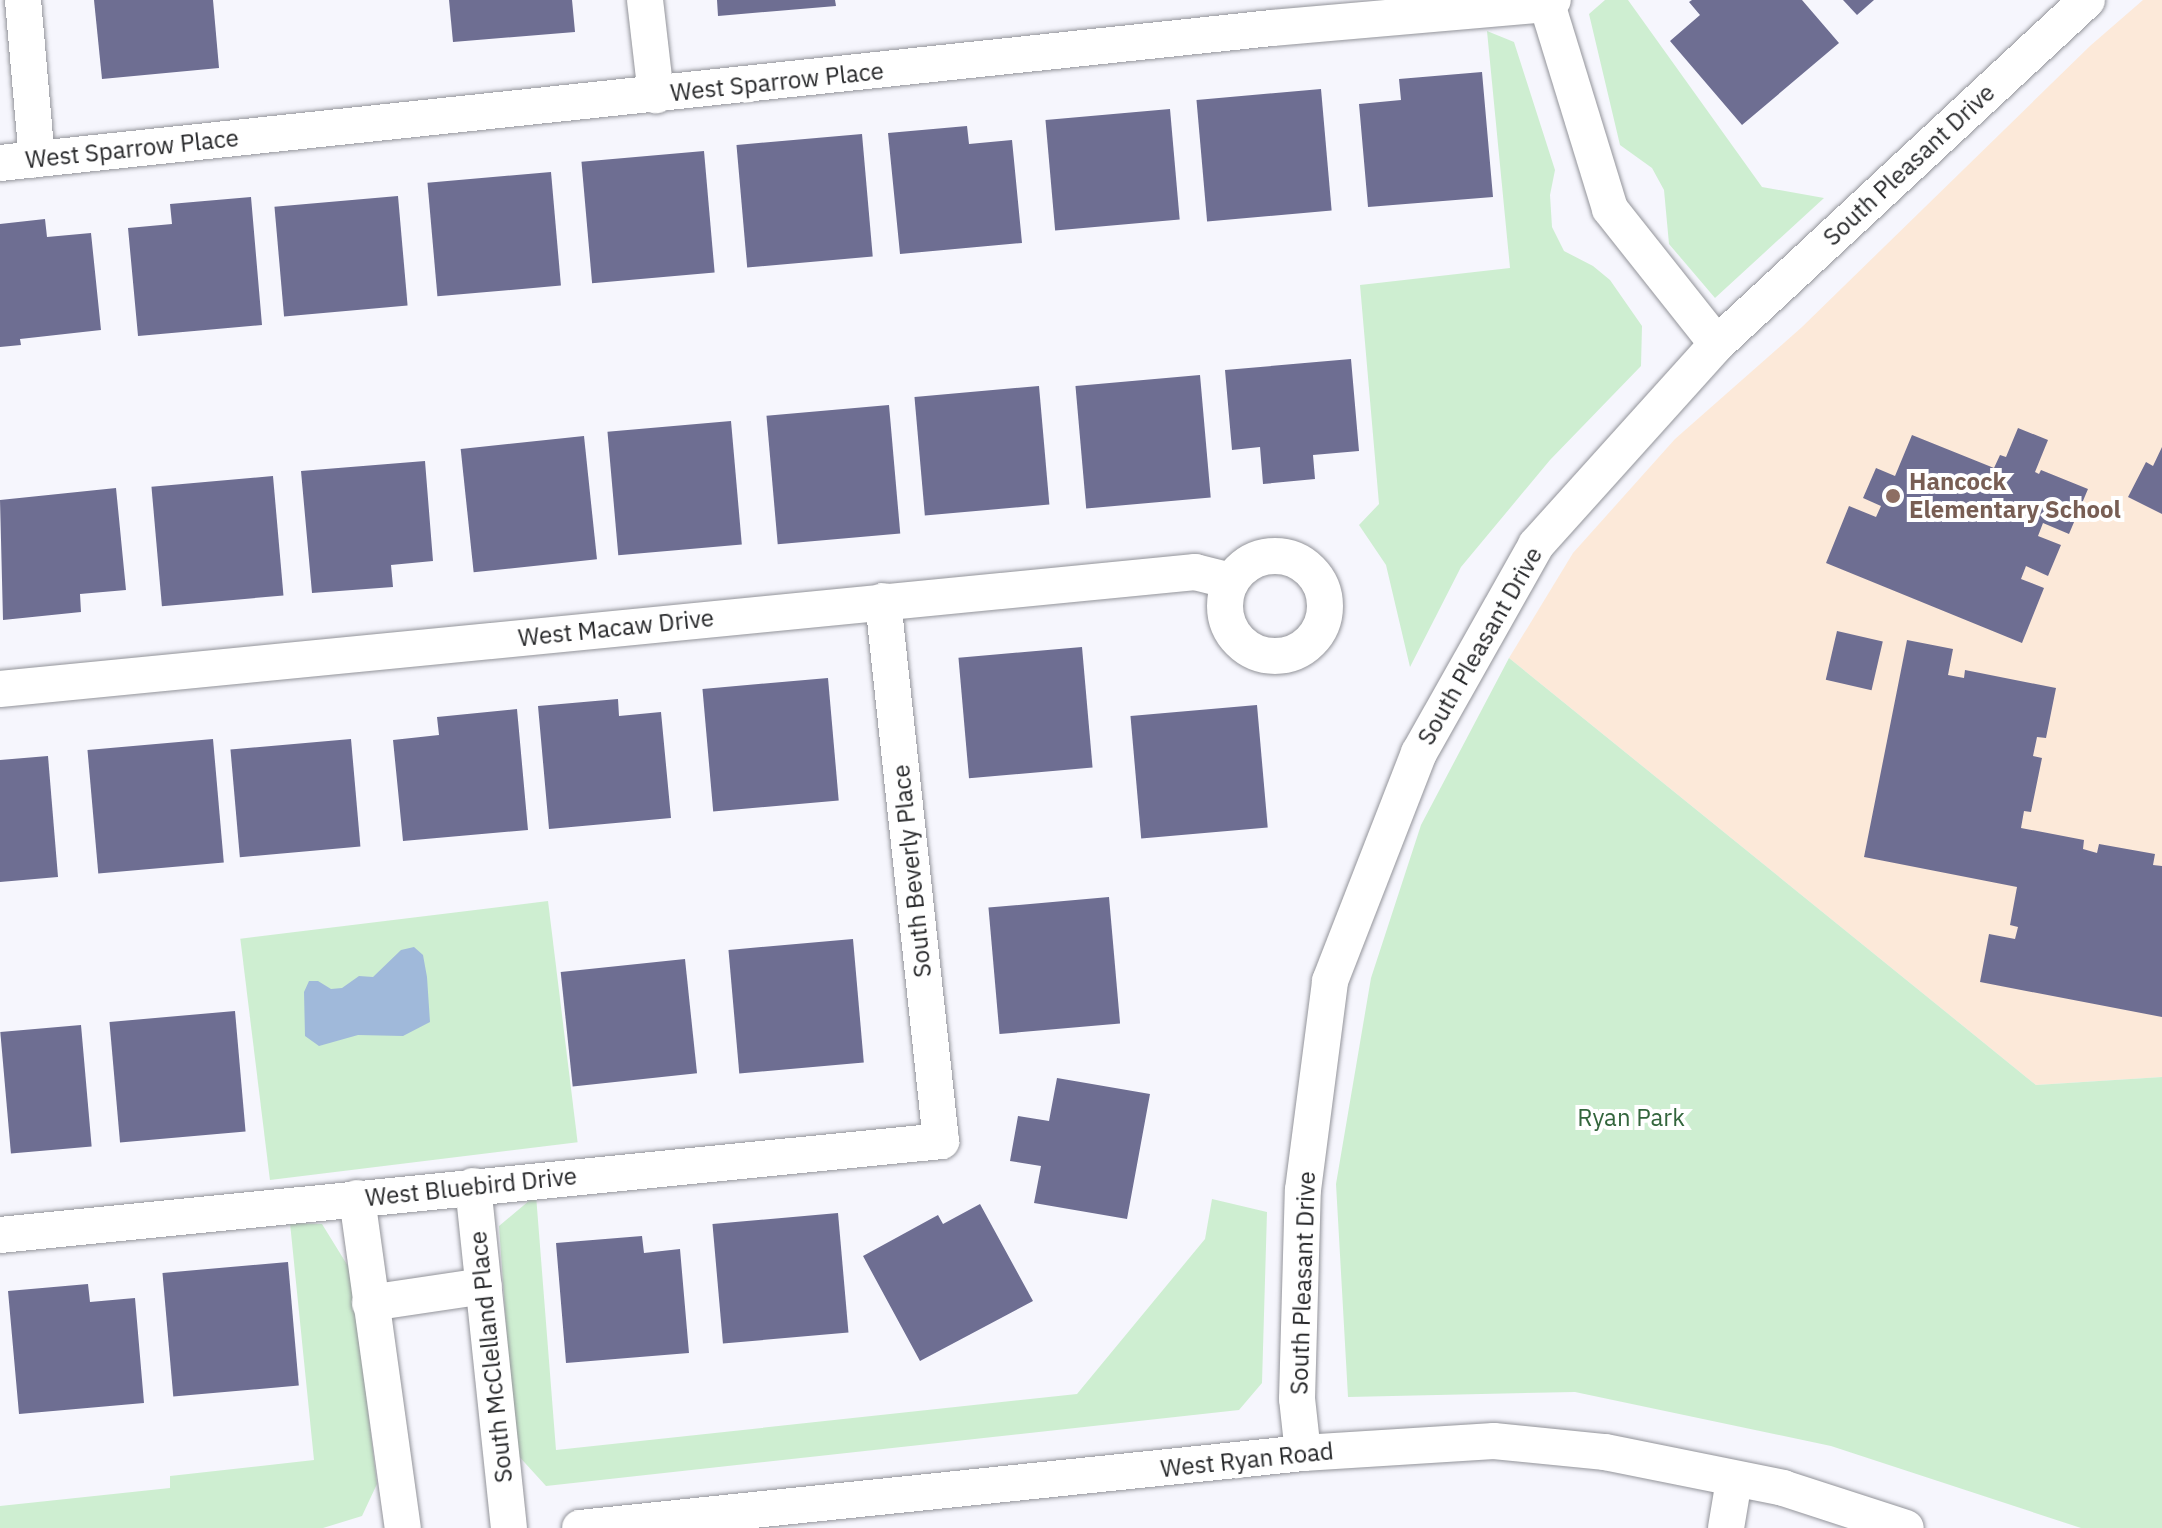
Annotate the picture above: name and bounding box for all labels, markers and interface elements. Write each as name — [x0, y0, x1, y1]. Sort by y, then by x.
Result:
street label: West Sparrow Place — [669, 56, 885, 108]
street label: South Pleasant Drive — [1817, 78, 2001, 252]
street label: West Sparrow Place — [24, 123, 240, 175]
place label: Hancock Elementary School — [1909, 468, 2121, 524]
marker: Hancock Elementary School — [1884, 487, 1902, 505]
street label: South Pleasant Drive — [1412, 542, 1548, 750]
street label: West Macaw Drive — [517, 603, 715, 653]
street label: South Beverly Place — [886, 763, 938, 979]
park label: Ryan Park — [1577, 1104, 1685, 1132]
street label: West Bluebird Drive — [364, 1162, 578, 1212]
street label: South Pleasant Drive — [1285, 1171, 1321, 1395]
street label: South McClelland Place — [463, 1230, 519, 1484]
street label: West Ryan Road — [1159, 1437, 1335, 1483]

